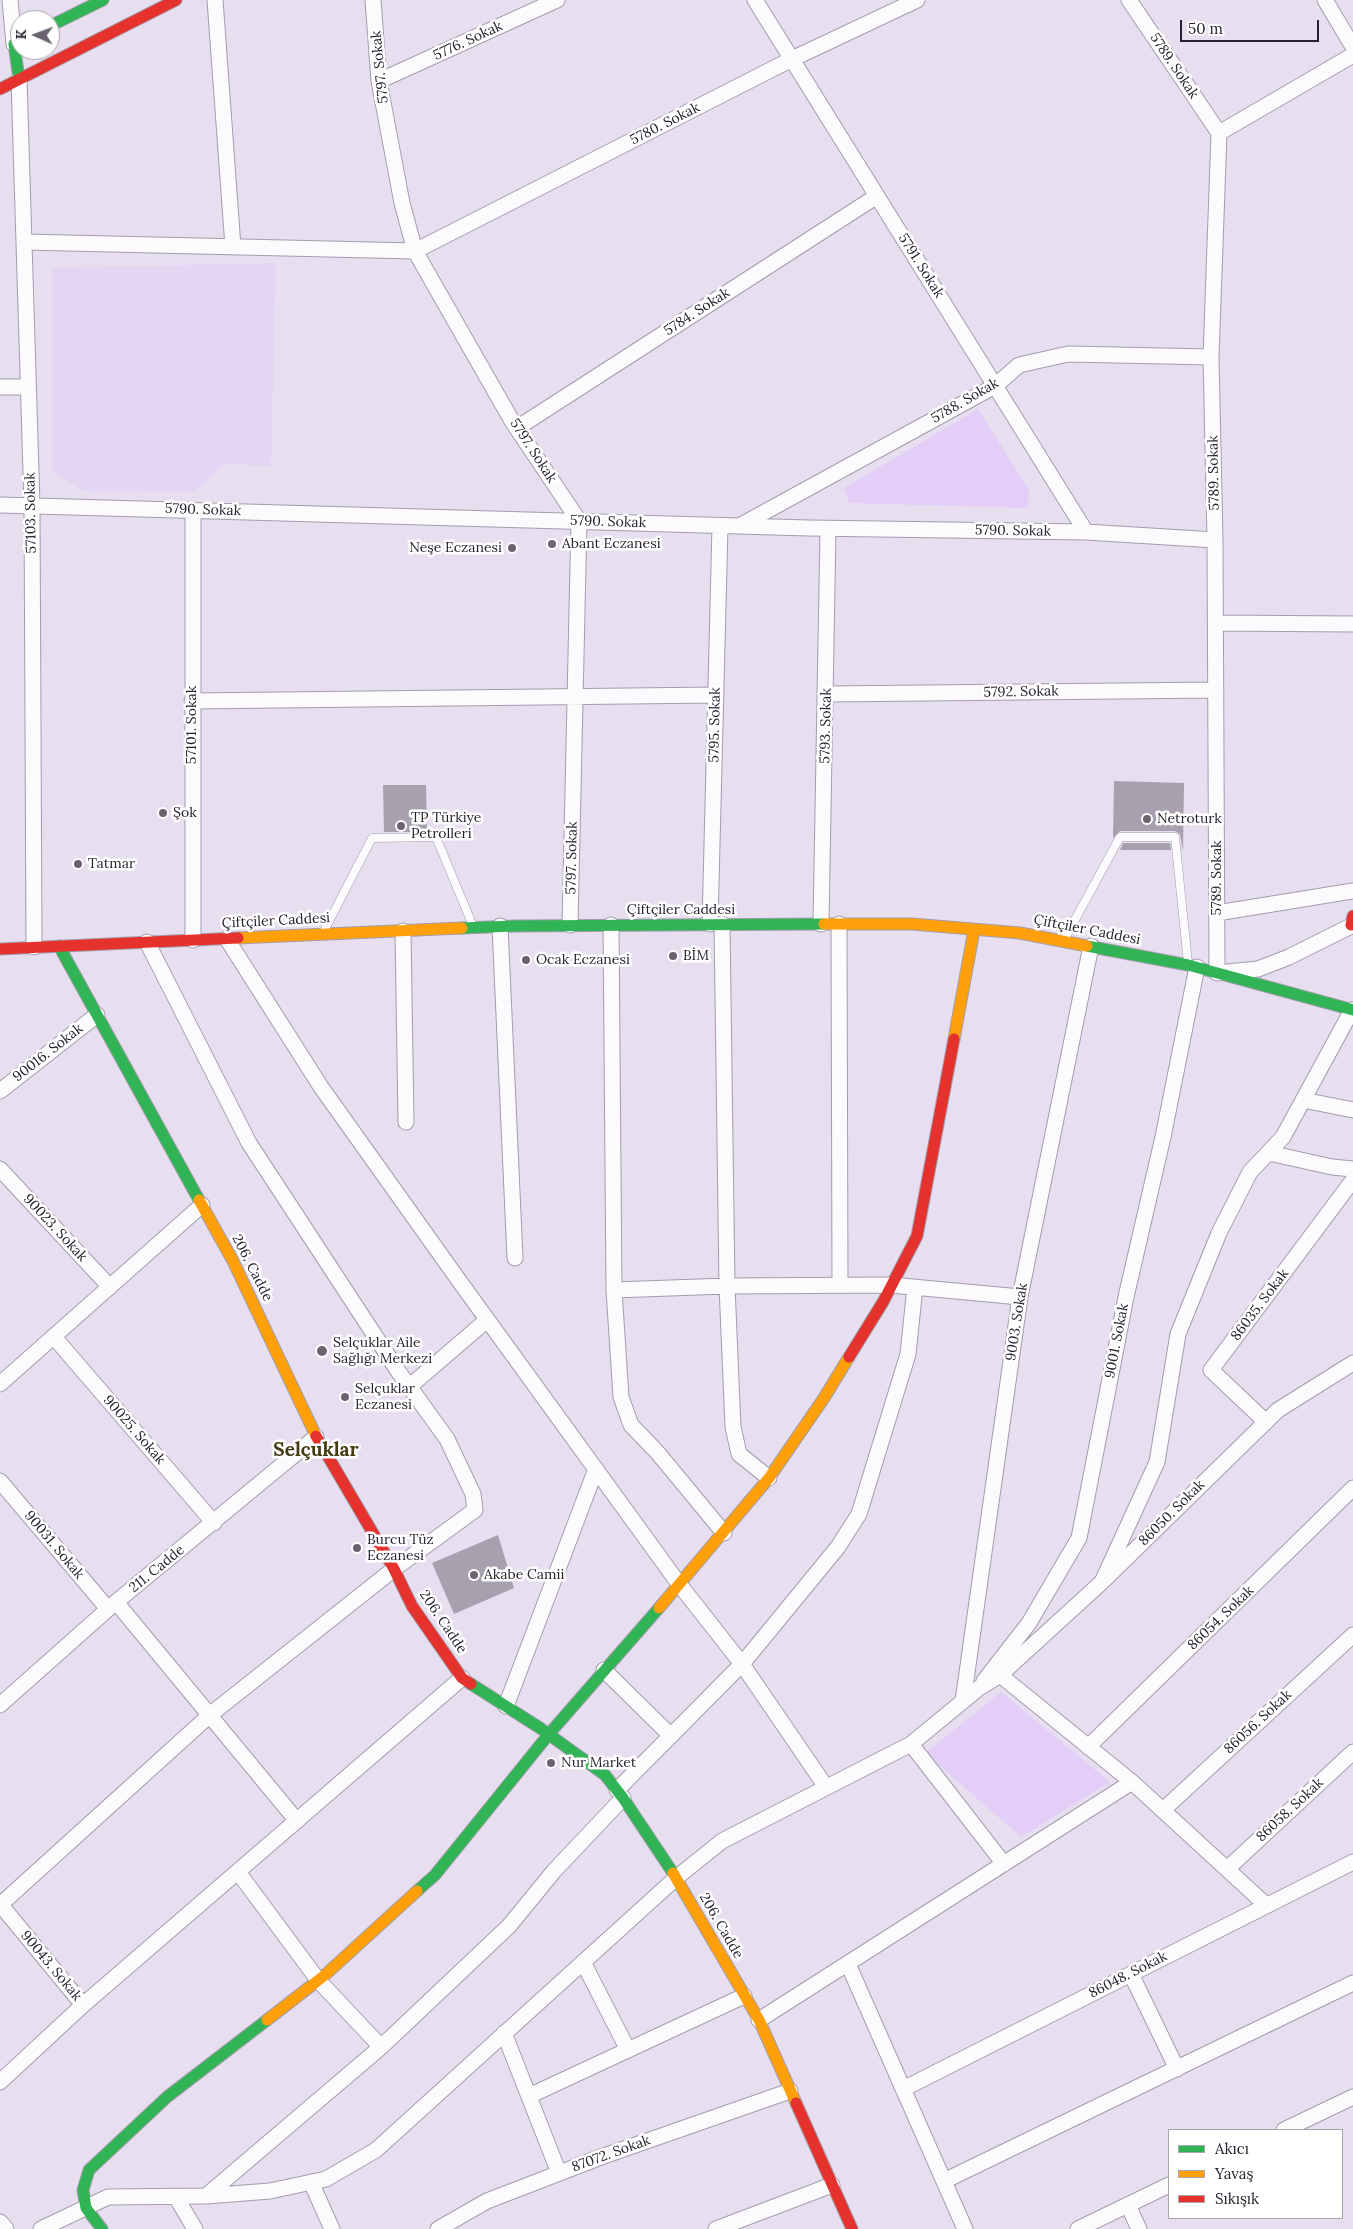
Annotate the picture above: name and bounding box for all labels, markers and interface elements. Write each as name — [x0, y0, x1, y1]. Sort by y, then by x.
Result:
north arrow — [10, 10, 60, 60]
scale bar — [1183, 10, 1322, 42]
street label: 5776. Sokak — [431, 18, 505, 64]
text: 50 m — [1188, 19, 1223, 38]
text: K — [12, 29, 30, 40]
street label: 5797. Sokak — [368, 30, 392, 104]
street label: 5789. Sokak — [1146, 30, 1202, 102]
street label: 5780. Sokak — [627, 99, 703, 149]
street label: 5791. Sokak — [895, 231, 947, 301]
street label: 5784. Sokak — [661, 285, 733, 339]
street label: 5788. Sokak — [928, 375, 1002, 427]
street label: 5797. Sokak — [506, 416, 560, 486]
street label: 5789. Sokak — [1205, 435, 1223, 511]
street label: 57103. Sokak — [22, 472, 40, 554]
street label: 5790. Sokak — [165, 500, 241, 520]
street label: 5790. Sokak — [570, 512, 646, 532]
street label: 5790. Sokak — [975, 522, 1051, 540]
place label: Abant Eczanesi — [562, 536, 661, 552]
marker: Abant Eczanesi — [546, 538, 558, 550]
place label: Neşe Eczanesi — [409, 540, 502, 556]
marker: Neşe Eczanesi — [506, 542, 518, 554]
street label: 5792. Sokak — [983, 683, 1059, 701]
street label: 57101. Sokak — [184, 686, 200, 764]
street label: 5795. Sokak — [706, 687, 724, 763]
street label: 5793. Sokak — [817, 688, 835, 764]
place label: Şok — [173, 805, 197, 821]
marker: Şok — [157, 807, 169, 819]
place label: TP Türkiye Petrolleri — [411, 810, 481, 842]
place label: Netroturk — [1157, 811, 1222, 827]
marker: Netroturk — [1141, 813, 1153, 825]
marker: TP Türkiye Petrolleri — [395, 820, 407, 832]
street label: 5797. Sokak — [563, 821, 581, 895]
street label: 5789. Sokak — [1209, 840, 1225, 916]
place label: Tatmar — [88, 856, 135, 872]
marker: Tatmar — [72, 858, 84, 870]
street label: Çiftçiler Caddesi — [627, 902, 735, 918]
street label: Çiftçiler Caddesi — [221, 910, 331, 932]
street label: Çiftçiler Caddesi — [1032, 911, 1142, 949]
place label: BİM — [683, 948, 709, 964]
marker: BİM — [667, 950, 679, 962]
place label: Ocak Eczanesi — [536, 952, 630, 968]
marker: Ocak Eczanesi — [520, 954, 532, 966]
street label: 90016. Sokak — [10, 1020, 86, 1086]
street label: 90023. Sokak — [20, 1191, 90, 1265]
street label: 206. Cadde — [228, 1232, 276, 1304]
street label: 86035. Sokak — [1228, 1266, 1292, 1344]
street label: 9003. Sokak — [1003, 1282, 1031, 1362]
street label: 9001. Sokak — [1101, 1302, 1133, 1380]
place label: Selçuklar Aile Sağlığı Merkezi — [333, 1335, 432, 1368]
marker: Selçuklar Aile Sağlığı Merkezi — [315, 1344, 329, 1358]
place label: Selçuklar Eczanesi — [355, 1381, 415, 1414]
marker: Selçuklar Eczanesi — [339, 1391, 351, 1403]
street label: 90025. Sokak — [99, 1392, 169, 1468]
district label: Selçuklar — [273, 1440, 359, 1462]
street label: 86050. Sokak — [1136, 1477, 1208, 1549]
street label: 90031. Sokak — [21, 1507, 87, 1583]
place label: Burcu Tüz Eczanesi — [367, 1532, 434, 1564]
street label: 211. Cadde — [126, 1542, 188, 1596]
marker: Burcu Tüz Eczanesi — [351, 1542, 363, 1554]
place label: Akabe Camii — [484, 1567, 564, 1583]
marker: Akabe Camii — [468, 1569, 480, 1581]
street label: 86054. Sokak — [1184, 1582, 1258, 1654]
street label: 206. Cadde — [416, 1587, 470, 1657]
street label: 86056. Sokak — [1221, 1687, 1295, 1757]
place label: Nur Market — [561, 1755, 636, 1771]
marker: Nur Market — [545, 1757, 557, 1769]
street label: 86058. Sokak — [1253, 1775, 1327, 1845]
street label: 206. Cadde — [696, 1890, 746, 1962]
street label: 90043. Sokak — [17, 1928, 85, 2004]
street label: 86048. Sokak — [1086, 1948, 1170, 2002]
legend — [1168, 2129, 1343, 2219]
street label: 87072. Sokak — [570, 2132, 652, 2176]
text: Akıcı — [1215, 2139, 1249, 2158]
text: Yavaş — [1215, 2164, 1253, 2183]
text: Sıkışık — [1215, 2189, 1259, 2208]

